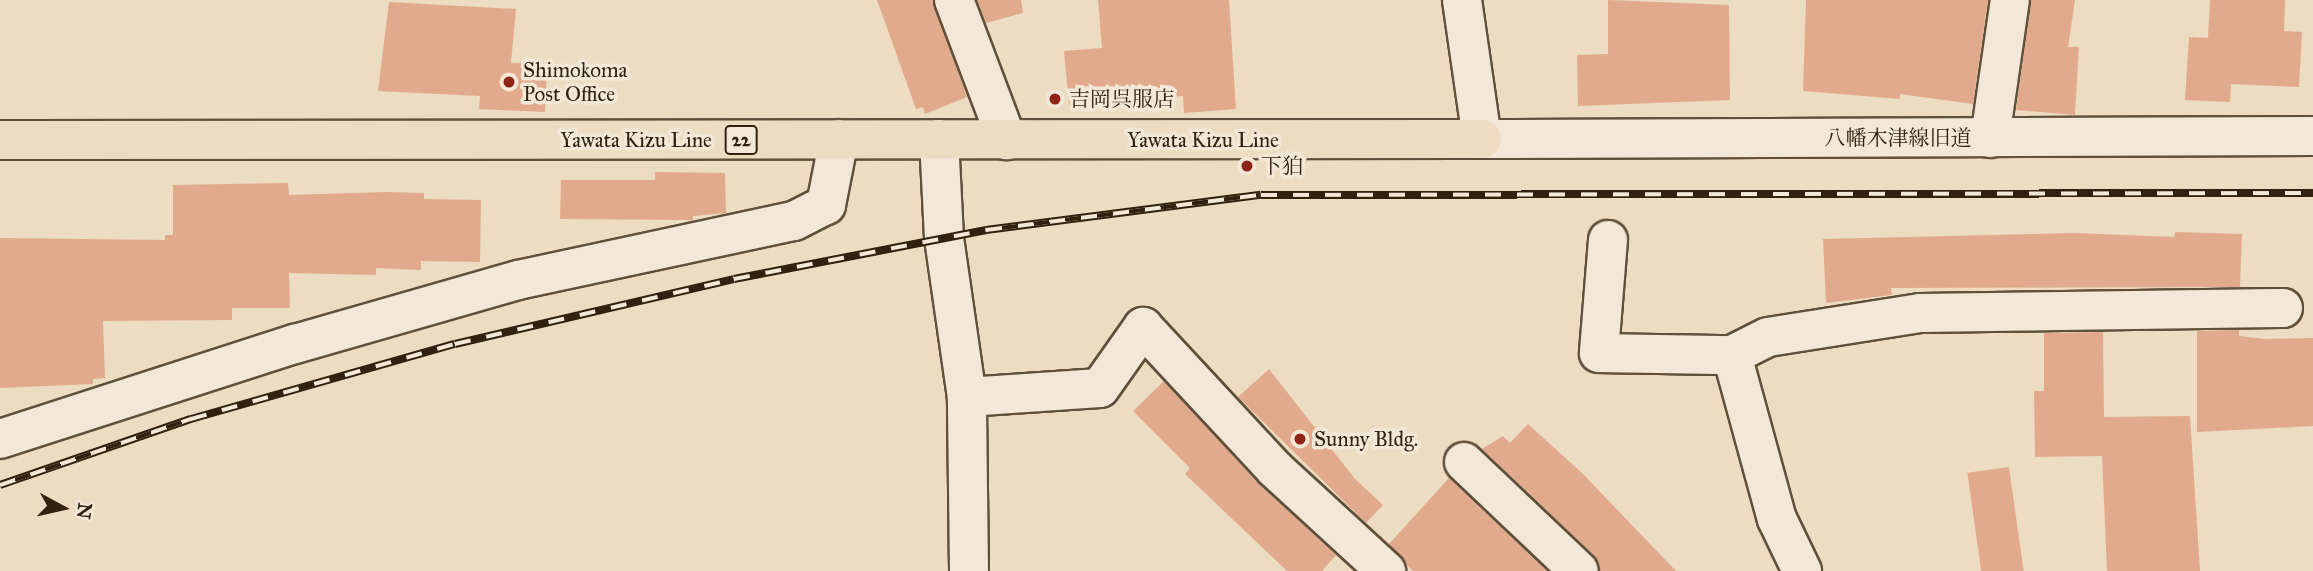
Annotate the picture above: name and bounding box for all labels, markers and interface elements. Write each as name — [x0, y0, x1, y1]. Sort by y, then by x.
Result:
place label: Shimokoma Post Office — [523, 57, 627, 107]
marker: Shimokoma Post Office — [501, 74, 517, 90]
place label: 吉岡呉服店 — [1069, 86, 1174, 112]
marker: 吉岡呉服店 — [1047, 91, 1063, 107]
road number: 22 — [724, 124, 758, 156]
street label: 八幡木津線旧道 — [1825, 125, 1971, 151]
street label: Yawata Kizu Line — [560, 127, 712, 153]
street label: Yawata Kizu Line — [1127, 127, 1279, 153]
place label: 下狛 — [1261, 153, 1303, 179]
marker: 下狛 — [1239, 158, 1255, 174]
place label: Sunny Bldg. — [1314, 426, 1418, 452]
marker: Sunny Bldg. — [1292, 431, 1308, 447]
north arrow — [28, 473, 98, 543]
text: N — [72, 501, 97, 521]

